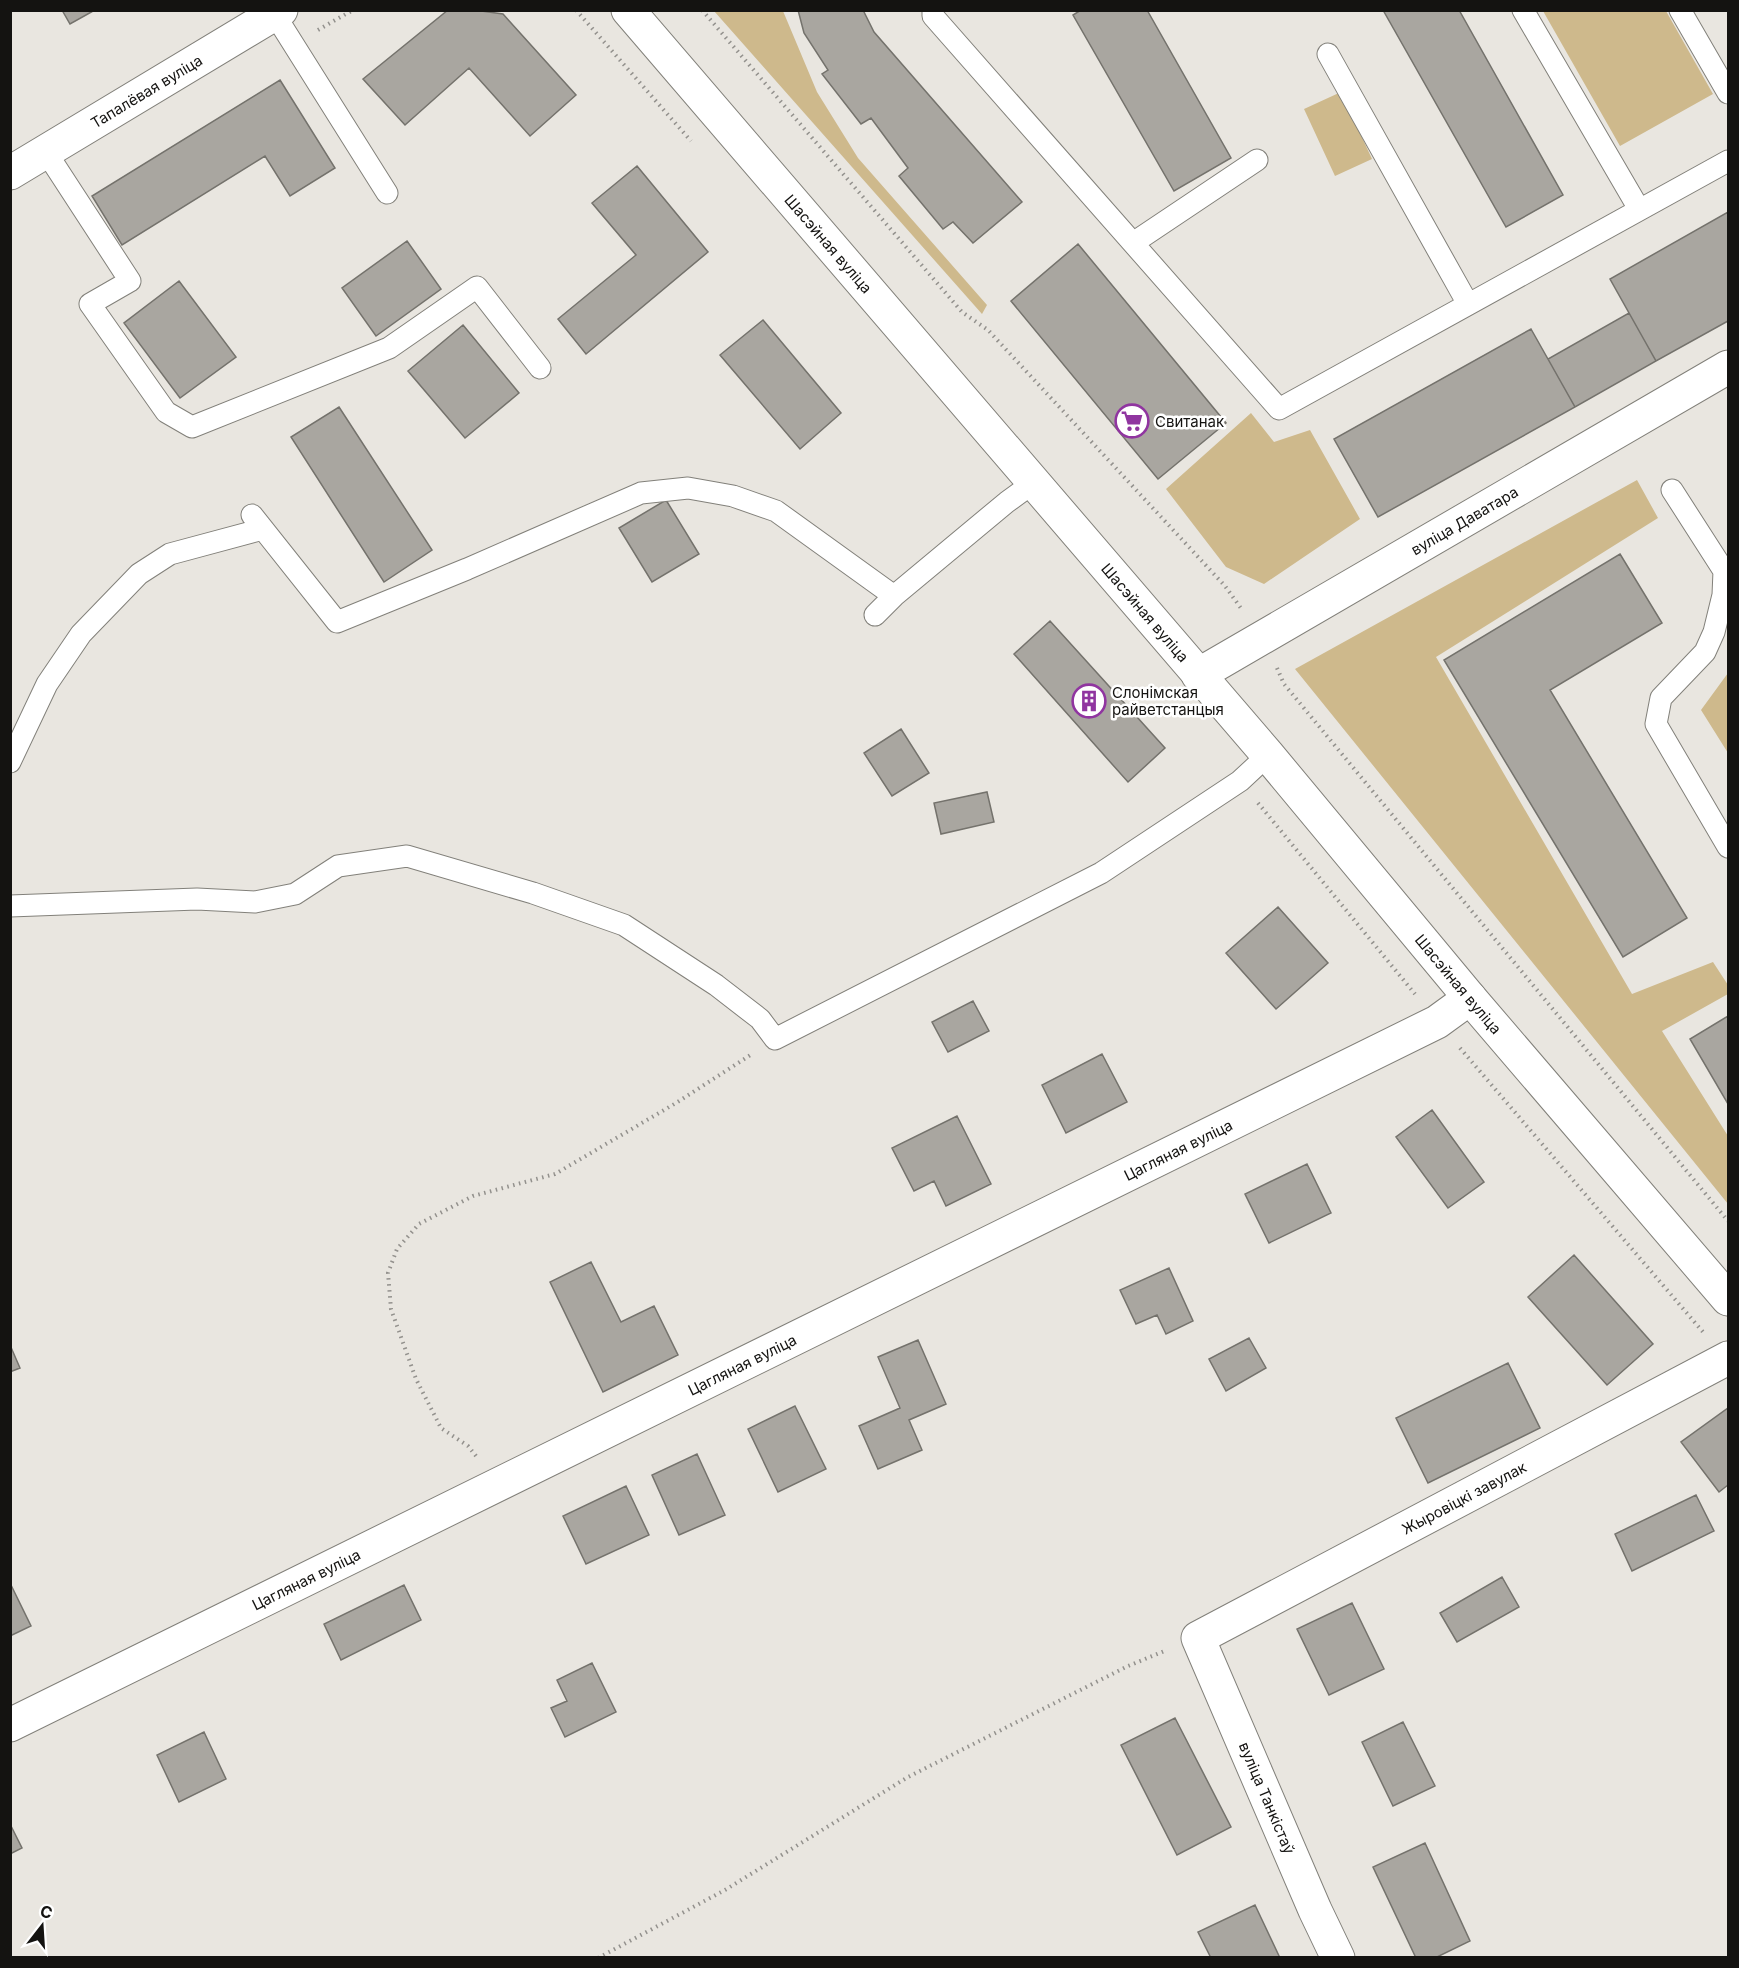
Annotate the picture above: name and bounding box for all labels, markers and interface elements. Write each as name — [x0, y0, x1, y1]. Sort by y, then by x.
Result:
street label: Тапалёвая вуліца — [87, 50, 206, 132]
street label: Шасэйная вуліца — [781, 190, 876, 297]
supermarket icon: Свитанак — [1114, 403, 1150, 439]
place label: Свитанак — [1155, 412, 1224, 431]
street label: вуліца Даватара — [1407, 482, 1521, 559]
street label: Шасэйная вуліца — [1098, 559, 1193, 666]
building icon: Слонімская райветстанцыя — [1071, 683, 1107, 719]
place label: Слонімская райветстанцыя — [1112, 683, 1224, 719]
street label: Шасэйная вуліца — [1411, 930, 1506, 1038]
street label: Цагляная вуліца — [1121, 1115, 1235, 1184]
street label: Цагляная вуліца — [685, 1330, 799, 1399]
street label: Жыровіцкі завулак — [1398, 1457, 1529, 1538]
street label: Цагляная вуліца — [249, 1544, 363, 1614]
street label: вуліца Танкістаў — [1235, 1739, 1299, 1857]
north arrow — [12, 1896, 72, 1956]
text: С — [38, 1900, 55, 1923]

